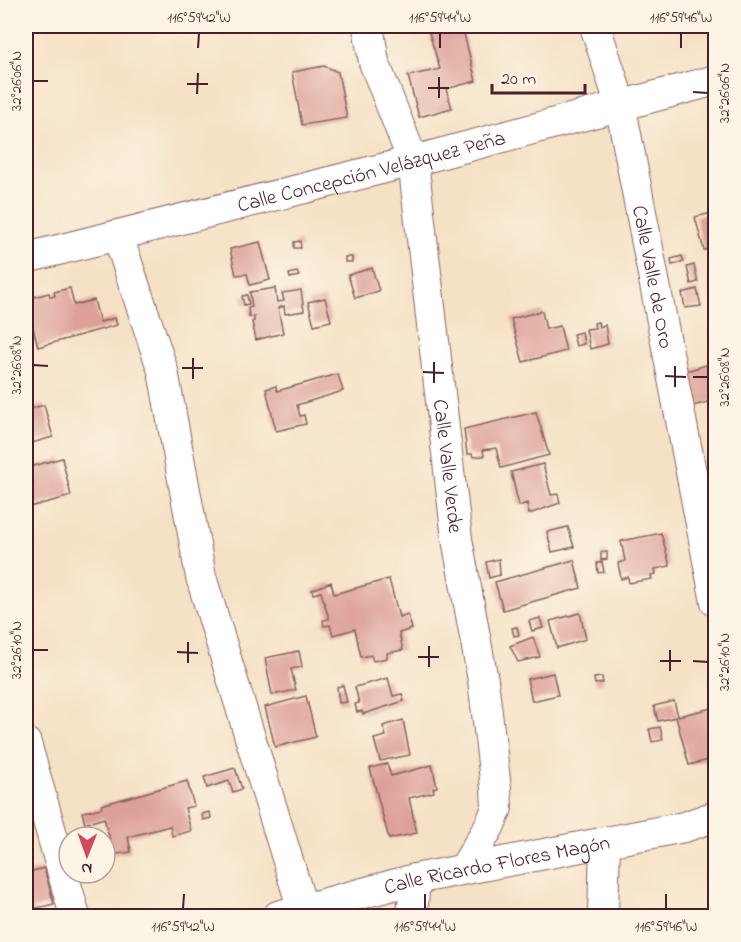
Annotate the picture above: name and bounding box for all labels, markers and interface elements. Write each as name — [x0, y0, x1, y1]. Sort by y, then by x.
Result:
text: 116°59'42"W — [167, 7, 231, 29]
text: 116°59'44"W — [409, 7, 471, 29]
text: 116°59'46"W — [650, 7, 712, 29]
text: 32°26'06"N — [6, 51, 28, 111]
scale bar — [492, 57, 585, 95]
text: 32°26'06"N — [714, 63, 736, 123]
text: 20 m — [501, 67, 536, 93]
street label: Calle Concepción Velázquez Peña — [234, 124, 509, 221]
street label: Calle Valle de Oro — [623, 203, 680, 351]
text: 32°26'08"N — [6, 335, 28, 395]
text: 32°26'08"N — [714, 347, 736, 407]
street label: Calle Valle Verde — [424, 398, 469, 535]
text: 32°26'10"N — [6, 621, 28, 679]
text: 32°26'10"N — [714, 633, 736, 691]
north arrow — [57, 825, 117, 885]
street label: Calle Ricardo Flores Magón — [381, 829, 613, 904]
text: N — [81, 856, 92, 880]
text: 116°59'42"W — [151, 916, 215, 938]
text: 116°59'44"W — [394, 916, 456, 938]
text: 116°59'46"W — [635, 916, 697, 938]

